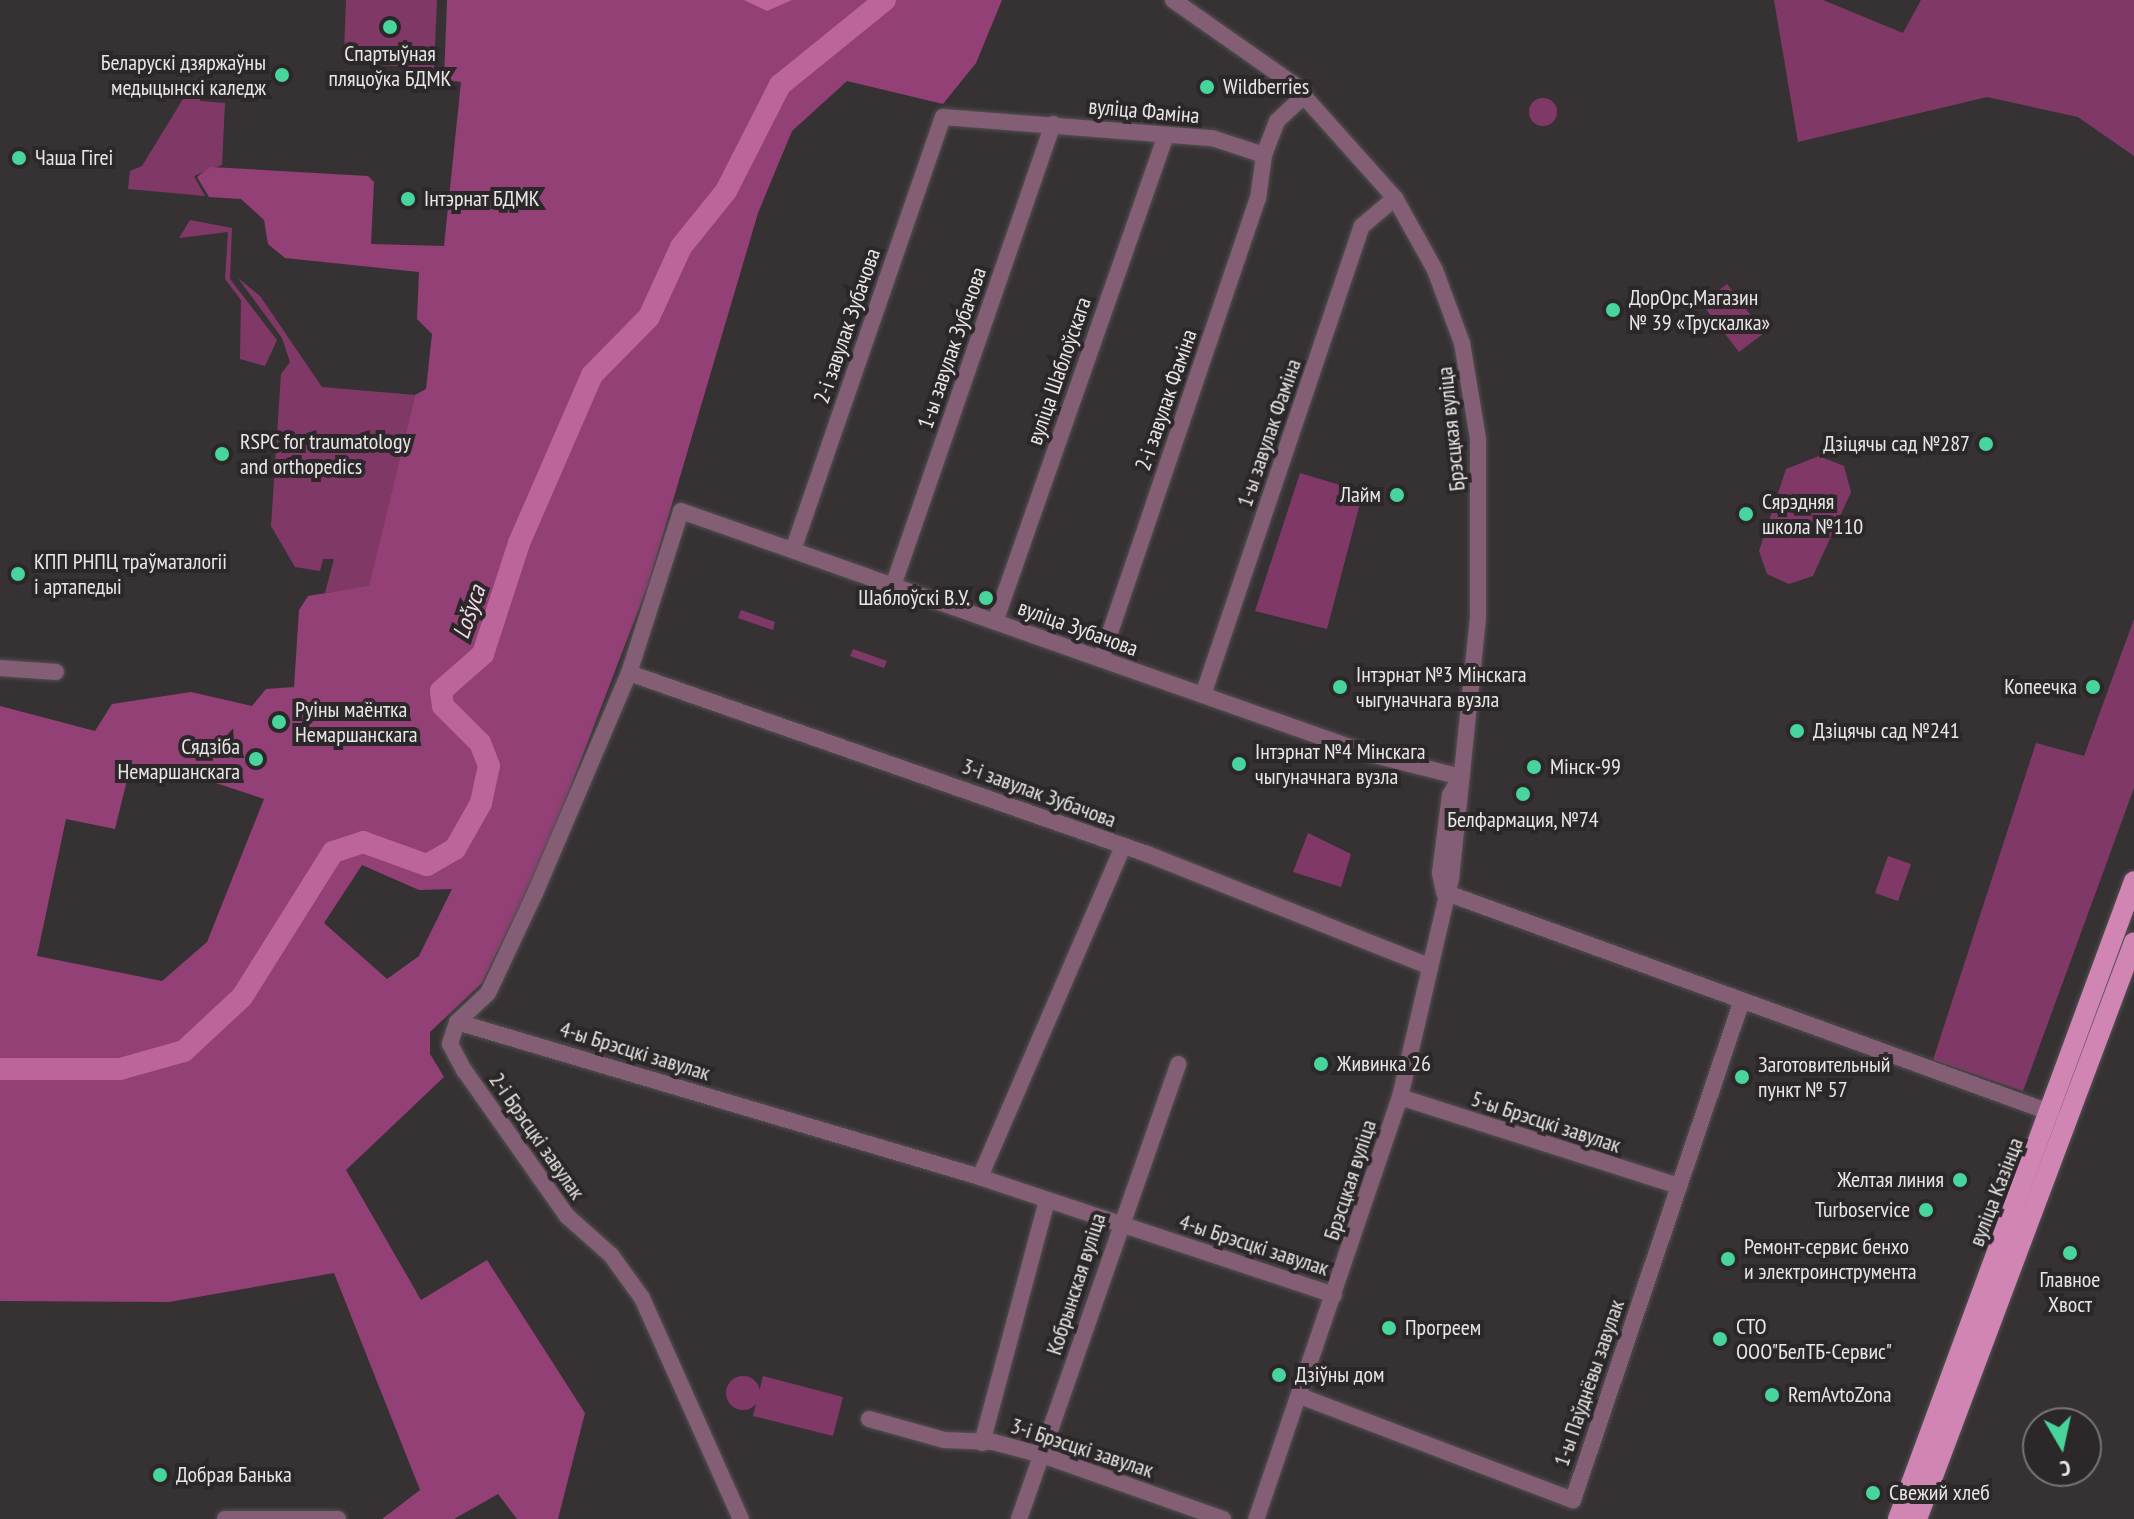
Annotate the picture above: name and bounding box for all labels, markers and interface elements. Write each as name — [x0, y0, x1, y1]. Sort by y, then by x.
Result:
marker: Спартыўная пляцоўка БДМК — [381, 18, 399, 36]
place label: Спартыўная пляцоўка БДМК — [329, 40, 451, 92]
place label: Беларускі дзяржаўны медыцынскі каледж — [101, 49, 266, 100]
marker: Беларускі дзяржаўны медыцынскі каледж — [273, 66, 291, 84]
place label: Wildberries — [1223, 74, 1309, 100]
marker: Wildberries — [1198, 78, 1216, 96]
street label: вуліца Фаміна — [1088, 93, 1200, 129]
place label: Чаша Гігеі — [35, 145, 113, 171]
marker: Чаша Гігеі — [10, 149, 28, 167]
place label: Інтэрнат БДМК — [424, 186, 540, 212]
marker: Інтэрнат БДМК — [399, 190, 417, 208]
street label: 2-і завулак Зубачова — [808, 245, 886, 407]
street label: 1-ы завулак Зубачова — [912, 264, 992, 432]
place label: ДорОрс,Магазин № 39 «Трускалка» — [1629, 284, 1770, 336]
street label: вуліца Шаблоўскага — [1021, 294, 1097, 448]
marker: ДорОрс,Магазин № 39 «Трускалка» — [1604, 301, 1622, 319]
street label: 2-і завулак Фаміна — [1130, 326, 1202, 474]
street label: 1-ы завулак Фаміна — [1231, 356, 1307, 510]
street label: Брэсцкая вуліца — [1431, 366, 1471, 492]
place label: RSPC for traumatology and orthopedics — [240, 428, 411, 480]
place label: Дзіцячы сад №287 — [1823, 431, 1970, 457]
marker: Дзіцячы сад №287 — [1977, 435, 1995, 453]
marker: RSPC for traumatology and orthopedics — [211, 443, 233, 465]
place label: Лайм — [1340, 482, 1381, 508]
marker: Лайм — [1388, 486, 1406, 504]
place label: Сярэдняя школа №110 — [1762, 488, 1863, 540]
marker: Сярэдняя школа №110 — [1737, 505, 1755, 523]
place label: КПП РНПЦ траўматалогіі і артапедыі — [34, 548, 227, 600]
marker: КПП РНПЦ траўматалогіі і артапедыі — [9, 565, 27, 583]
water label: Lošyca — [447, 582, 491, 642]
place label: Шаблоўскі В.У. — [858, 585, 970, 611]
marker: Шаблоўскі В.У. — [977, 589, 995, 607]
street label: вуліца Зубачова — [1014, 594, 1142, 662]
place label: Інтэрнат №3 Мінскага чыгуначнага вузла — [1356, 661, 1527, 712]
place label: Копеечка — [2004, 674, 2077, 700]
marker: Інтэрнат №3 Мінскага чыгуначнага вузла — [1331, 678, 1349, 696]
marker: Копеечка — [2084, 678, 2102, 696]
place label: Руіны маёнтка Немаршанскага — [295, 696, 418, 748]
marker: Руіны маёнтка Немаршанскага — [270, 713, 288, 731]
place label: Дзіцячы сад №241 — [1813, 718, 1960, 744]
marker: Дзіцячы сад №241 — [1788, 722, 1806, 740]
place label: Сядзіба Немаршанскага — [117, 733, 240, 784]
place label: Інтэрнат №4 Мінскага чыгуначнага вузла — [1255, 738, 1426, 790]
marker: Сядзіба Немаршанскага — [247, 750, 265, 768]
street label: 3-і завулак Зубачова — [958, 753, 1120, 833]
place label: Мінск-99 — [1550, 754, 1621, 780]
marker: Інтэрнат №4 Мінскага чыгуначнага вузла — [1230, 755, 1248, 773]
marker: Мінск-99 — [1525, 758, 1543, 776]
marker: Белфармация, №74 — [1514, 785, 1532, 803]
place label: Белфармация, №74 — [1447, 807, 1599, 833]
street label: 4-ы Брэсцкі завулак — [557, 1016, 713, 1086]
place label: Живинка 26 — [1337, 1051, 1431, 1077]
place label: Заготовительный пункт № 57 — [1758, 1051, 1890, 1102]
marker: Живинка 26 — [1312, 1055, 1330, 1073]
street label: 2-і Брэсцкі завулак — [484, 1068, 590, 1204]
marker: Заготовительный пункт № 57 — [1733, 1068, 1751, 1086]
street label: 5-ы Брэсцкі завулак — [1468, 1085, 1624, 1159]
street label: Брэсцкая вуліца — [1318, 1117, 1382, 1243]
street label: вуліца Казінца — [1963, 1134, 2029, 1250]
place label: Желтая линия — [1837, 1167, 1944, 1193]
marker: Желтая линия — [1951, 1171, 1969, 1189]
place label: Turboservice — [1815, 1197, 1910, 1223]
marker: Turboservice — [1917, 1201, 1935, 1219]
street label: 4-ы Брэсцкі завулак — [1176, 1208, 1332, 1282]
street label: Кобрынская вуліца — [1041, 1210, 1111, 1358]
place label: Ремонт-сервис бенхо и электроинструмента — [1744, 1233, 1917, 1284]
marker: Главное Хвост — [2061, 1244, 2079, 1262]
marker: Ремонт-сервис бенхо и электроинструмента — [1719, 1250, 1737, 1268]
place label: Главное Хвост — [2040, 1266, 2100, 1318]
street label: 1-ы Паўднёвы завулак — [1548, 1296, 1630, 1470]
place label: СТО ООО"БелТБ-Сервис" — [1736, 1313, 1892, 1364]
place label: Прогреем — [1405, 1315, 1481, 1341]
marker: Прогреем — [1380, 1319, 1398, 1337]
marker: СТО ООО"БелТБ-Сервис" — [1711, 1330, 1729, 1348]
place label: Дзіўны дом — [1295, 1362, 1384, 1388]
marker: Дзіўны дом — [1270, 1366, 1288, 1384]
place label: RemAvtoZona — [1788, 1382, 1892, 1408]
marker: RemAvtoZona — [1763, 1386, 1781, 1404]
north arrow — [2022, 1407, 2102, 1487]
street label: 3-і Брэсцкі завулак — [1007, 1413, 1157, 1483]
text: С — [2058, 1454, 2073, 1483]
place label: Добрая Банька — [176, 1462, 292, 1488]
marker: Добрая Банька — [151, 1466, 169, 1484]
place label: Свежий хлеб — [1889, 1480, 1990, 1506]
marker: Свежий хлеб — [1864, 1484, 1882, 1502]

